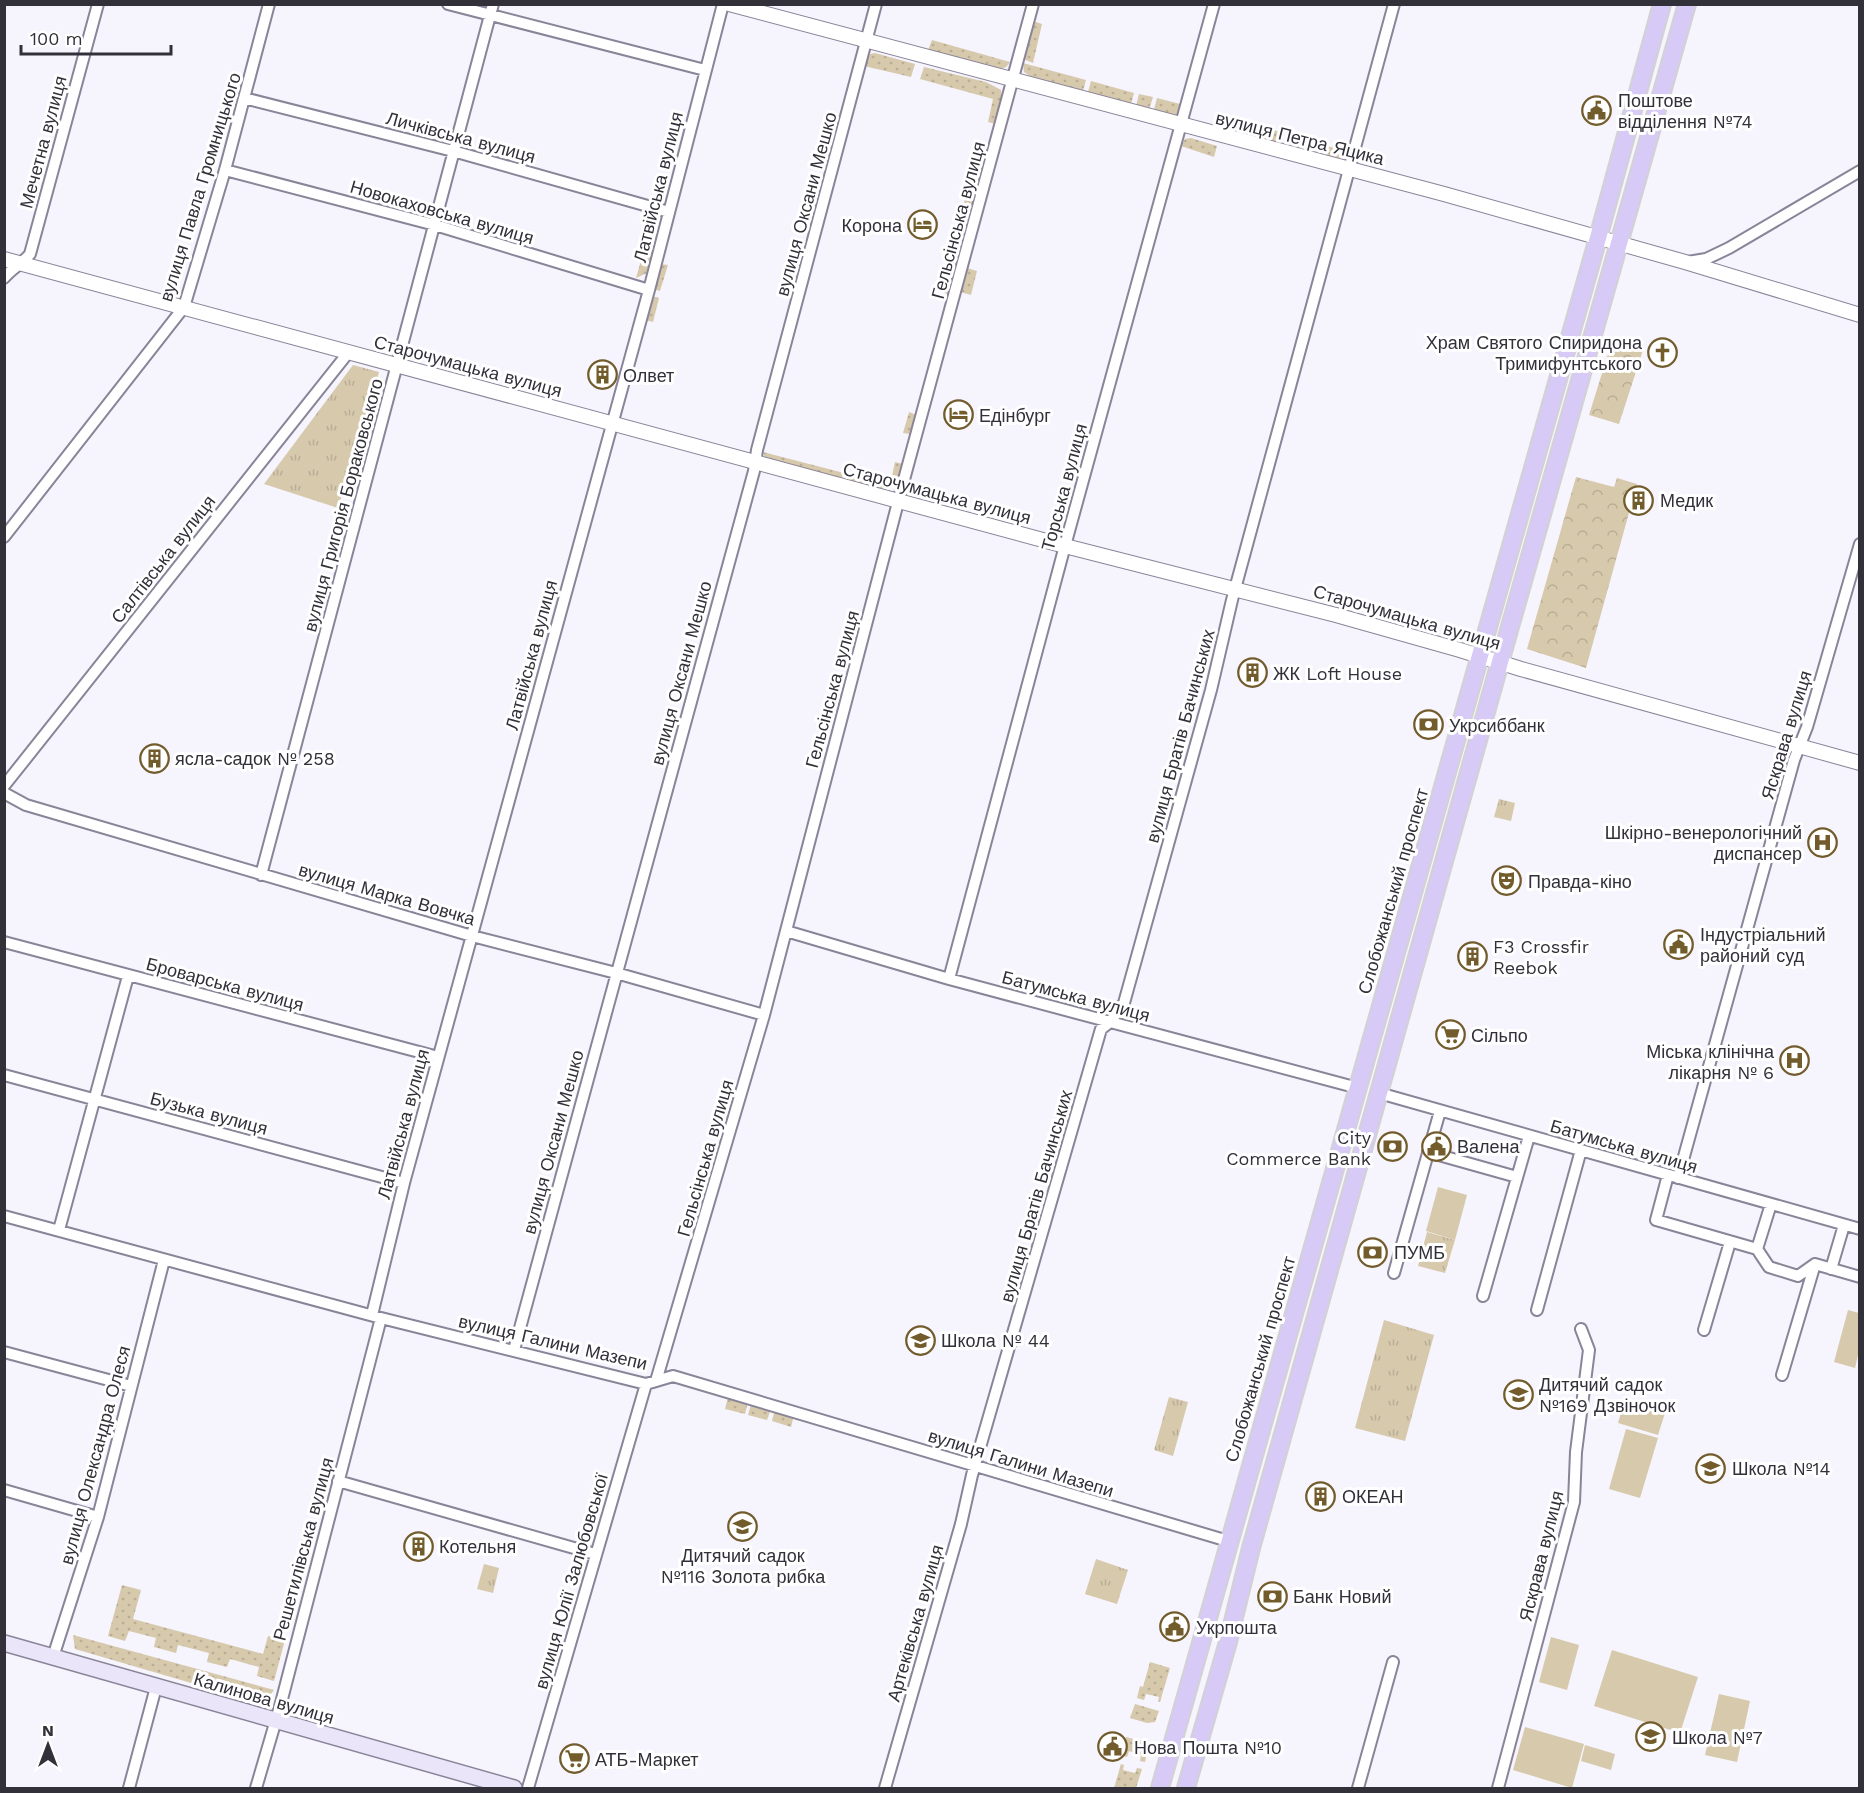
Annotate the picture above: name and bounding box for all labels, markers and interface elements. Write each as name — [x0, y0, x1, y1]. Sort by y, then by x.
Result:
scale bar — [21, 18, 171, 56]
text: 100 m — [30, 28, 83, 49]
street label: вулиця Павла Громницького — [155, 70, 245, 304]
street label: Мечетна вулиця — [15, 74, 71, 210]
place label: Поштове відділення №74 — [1618, 90, 1752, 132]
public building icon: Поштове відділення №74 — [1581, 94, 1613, 126]
street label: Личківська вулиця — [384, 107, 538, 167]
street label: вулиця Петра Яцика — [1214, 107, 1387, 169]
street label: Латвійська вулиця — [629, 110, 687, 264]
street label: вулиця Оксани Мешко — [771, 110, 841, 298]
street label: Гельсінська вулиця — [927, 139, 989, 301]
street label: Новокаховська вулиця — [348, 176, 536, 248]
hotel icon: Корона — [907, 209, 939, 241]
place label: Корона — [842, 215, 903, 236]
street label: Старочумацька вулиця — [372, 331, 564, 401]
place label: Храм Святого Спиридона Тримифунтського — [1426, 332, 1643, 374]
church icon: Храм Святого Спиридона Тримифунтського — [1647, 336, 1679, 368]
building icon: Олвет — [586, 359, 618, 391]
place label: Олвет — [623, 365, 674, 386]
street label: вулиця Григорія Бораковського — [299, 376, 387, 634]
hotel icon: Едінбург — [942, 399, 974, 431]
place label: Едінбург — [979, 405, 1051, 426]
street label: Торська вулиця — [1037, 421, 1091, 553]
street label: Старочумацька вулиця — [841, 458, 1033, 528]
building icon: Медик — [1623, 484, 1655, 516]
place label: Медик — [1660, 490, 1713, 511]
street label: Салтівська вулиця — [107, 491, 219, 627]
street label: Латвійська вулиця — [501, 578, 561, 732]
street label: вулиця Оксани Мешко — [646, 579, 716, 767]
street label: Старочумацька вулиця — [1311, 580, 1503, 654]
street label: Гельсінська вулиця — [801, 608, 863, 770]
street label: вулиця Братів Бачинських — [1141, 627, 1219, 845]
building icon: ЖК Loft House — [1236, 657, 1268, 689]
place label: ЖК Loft House — [1273, 663, 1402, 684]
street label: Яскрава вулиця — [1756, 668, 1816, 802]
bank icon: Укрсиббанк — [1412, 709, 1444, 741]
place label: Укрсиббанк — [1449, 715, 1545, 736]
building icon: ясла-садок № 258 — [138, 742, 170, 774]
place label: ясла-садок № 258 — [175, 748, 335, 769]
street label: Слобожанський проспект — [1354, 786, 1432, 996]
place label: Шкірно-венерологічний диспансер — [1605, 822, 1802, 864]
hospital icon: Шкірно-венерологічний диспансер — [1807, 826, 1839, 858]
street label: вулиця Марка Вовчка — [296, 859, 479, 930]
theatre icon: Правда-кіно — [1491, 865, 1523, 897]
place label: Правда-кіно — [1528, 871, 1632, 892]
place label: Індустріальний районий суд — [1700, 924, 1825, 966]
public building icon: Індустріальний районий суд — [1663, 928, 1695, 960]
place label: F3 Crossfir Reebok — [1493, 936, 1589, 978]
building icon: F3 Crossfir Reebok — [1456, 940, 1488, 972]
street label: Броварська вулиця — [144, 953, 306, 1015]
street label: Батумська вулиця — [1000, 966, 1152, 1026]
supermarket icon: Сільпо — [1434, 1019, 1466, 1051]
place label: Сільпо — [1471, 1025, 1528, 1046]
place label: Міська клінічна лікарня № 6 — [1646, 1041, 1775, 1083]
hospital icon: Міська клінічна лікарня № 6 — [1779, 1045, 1811, 1077]
street label: Латвійська вулиця — [373, 1047, 433, 1201]
street label: вулиця Оксани Мешко — [518, 1048, 588, 1236]
street label: Гельсінська вулиця — [673, 1077, 737, 1239]
street label: Бузька вулиця — [148, 1087, 270, 1139]
street label: вулиця Братів Бачинських — [996, 1087, 1076, 1305]
street label: Батумська вулиця — [1548, 1115, 1700, 1177]
place label: City Commerce Bank — [1226, 1127, 1372, 1169]
public building icon: Валена — [1420, 1130, 1452, 1162]
bank icon: City Commerce Bank — [1376, 1131, 1408, 1163]
place label: Валена — [1457, 1136, 1520, 1157]
bank icon: ПУМБ — [1357, 1236, 1389, 1268]
place label: ПУМБ — [1394, 1242, 1445, 1263]
street label: Слобожанський проспект — [1221, 1254, 1299, 1464]
street label: вулиця Галини Мазепи — [457, 1310, 649, 1374]
school or university icon: Школа № 44 — [904, 1324, 936, 1356]
place label: Школа № 44 — [941, 1330, 1050, 1351]
street label: вулиця Олександра Олеся — [56, 1343, 134, 1567]
place label: Дитячий садок №169 Дзвіночок — [1539, 1374, 1675, 1416]
school or university icon: Дитячий садок №169 Дзвіночок — [1502, 1378, 1534, 1410]
street label: вулиця Галини Мазепи — [926, 1425, 1116, 1501]
school or university icon: Школа №14 — [1695, 1452, 1727, 1484]
street label: Решетилівська вулиця — [268, 1455, 338, 1643]
place label: Школа №14 — [1732, 1458, 1831, 1479]
street label: вулиця Юлії Залюбовської — [530, 1471, 612, 1691]
building icon: ОКЕАН — [1305, 1480, 1337, 1512]
place label: ОКЕАН — [1342, 1486, 1404, 1507]
street label: Яскрава вулиця — [1515, 1489, 1567, 1623]
school or university icon: Дитячий садок №116 Золота рибка — [727, 1510, 759, 1542]
building icon: Котельня — [402, 1530, 434, 1562]
place label: Котельня — [439, 1536, 516, 1557]
street label: Артеківська вулиця — [883, 1542, 947, 1704]
place label: Дитячий садок №116 Золота рибка — [661, 1545, 826, 1587]
bank icon: Банк Новий — [1256, 1580, 1288, 1612]
place label: Банк Новий — [1293, 1586, 1391, 1607]
public building icon: Укрпошта — [1159, 1611, 1191, 1643]
place label: Укрпошта — [1196, 1617, 1278, 1638]
street label: Калинова вулиця — [191, 1668, 337, 1728]
north arrow — [18, 1715, 78, 1775]
text: N — [42, 1721, 54, 1740]
school or university icon: Школа №7 — [1635, 1721, 1667, 1753]
place label: Школа №7 — [1672, 1727, 1763, 1748]
public building icon: Нова Пошта №10 — [1097, 1731, 1129, 1763]
place label: Нова Пошта №10 — [1134, 1737, 1282, 1758]
supermarket icon: АТБ-Маркет — [558, 1743, 590, 1775]
place label: АТБ-Маркет — [595, 1749, 699, 1770]

